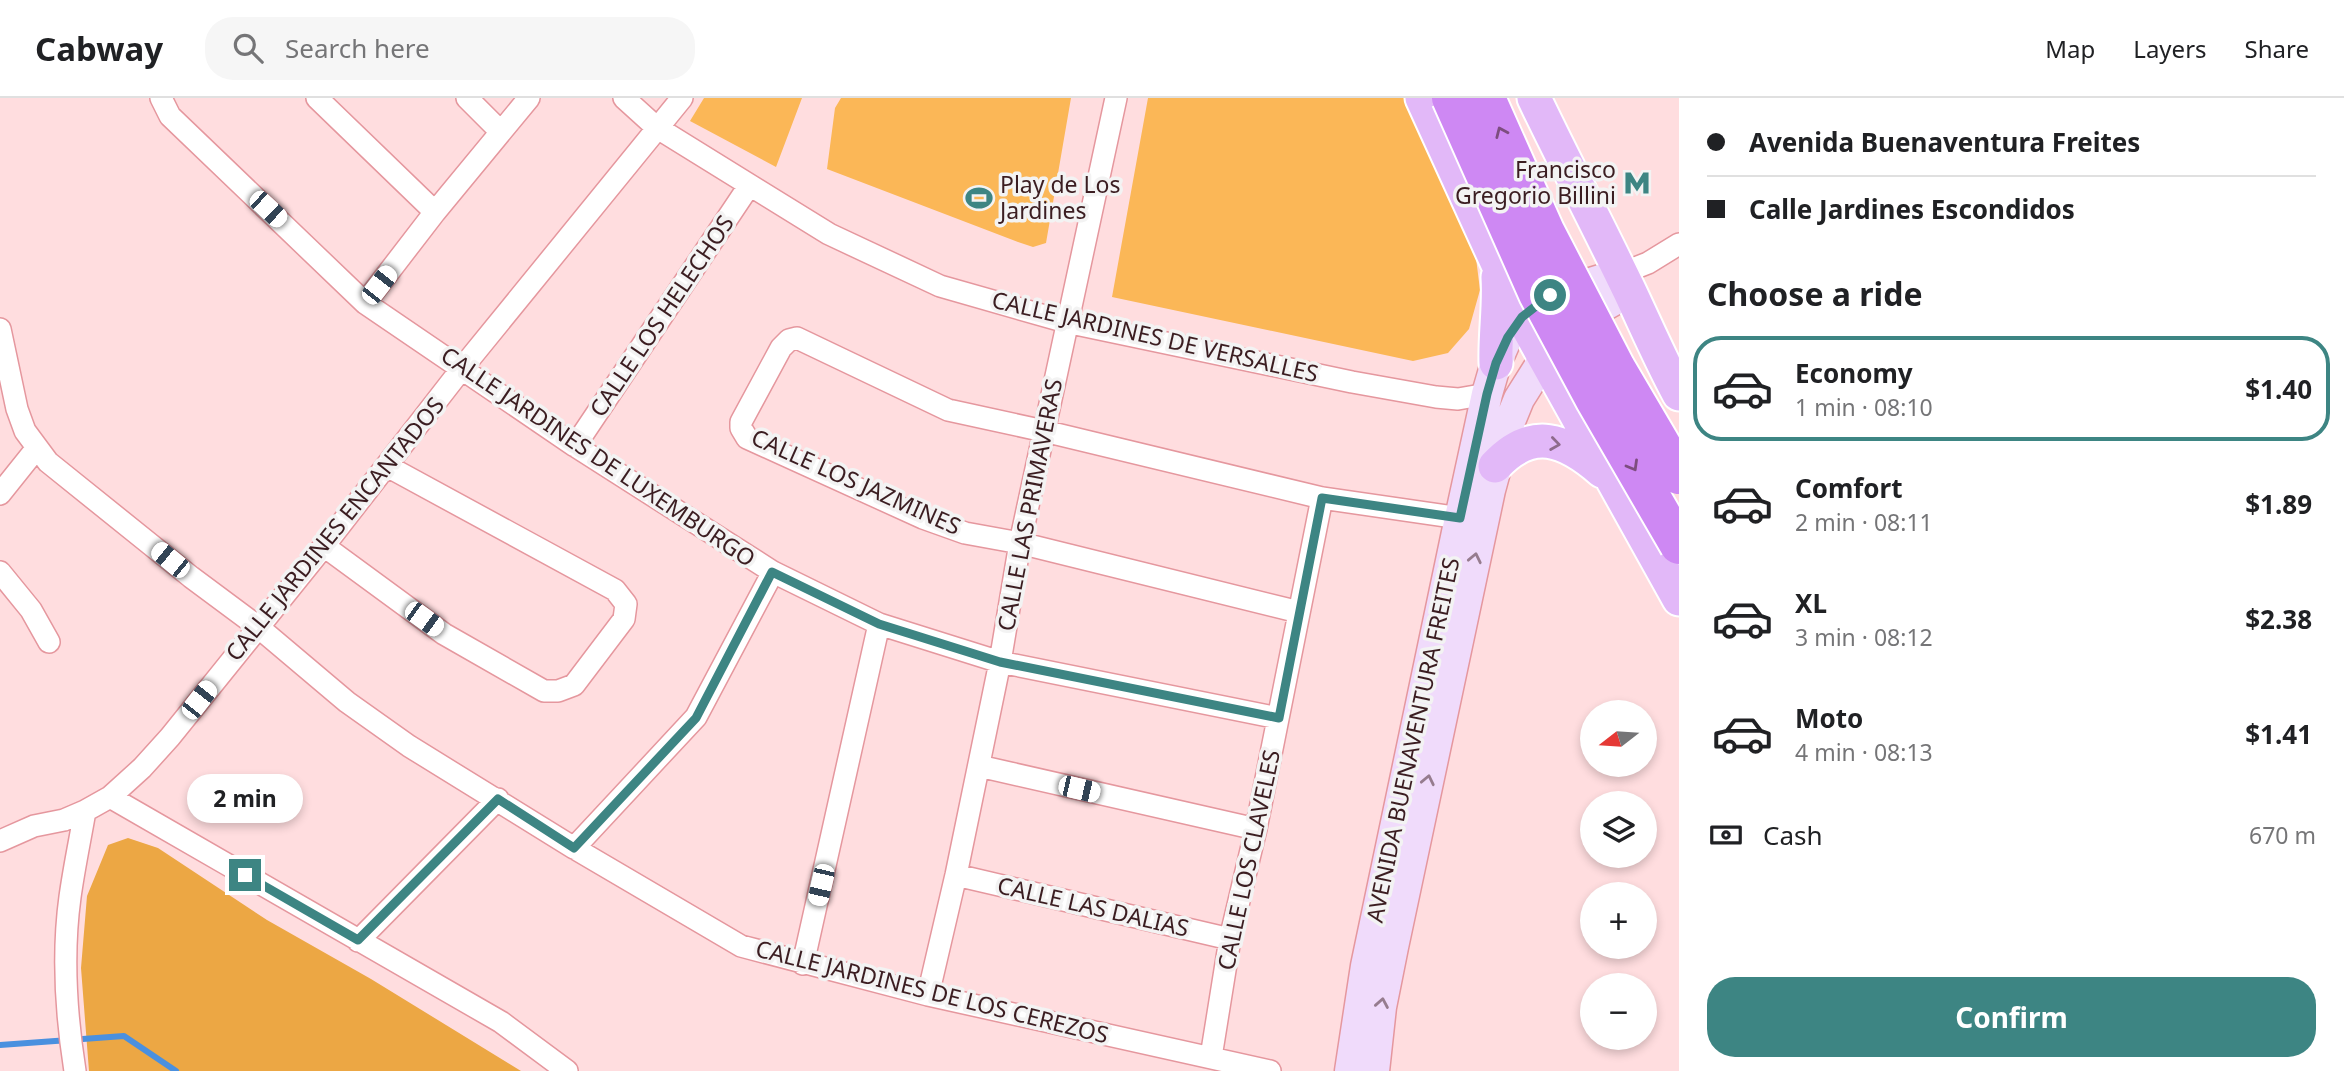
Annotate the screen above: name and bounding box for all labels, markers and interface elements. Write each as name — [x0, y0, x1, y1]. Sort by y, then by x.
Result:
search box — [205, 17, 695, 80]
text: Cabway — [35, 26, 163, 71]
icon: search — [229, 29, 267, 67]
text: Search here — [285, 30, 430, 66]
text: Map — [2045, 32, 2095, 65]
text: Layers — [2133, 32, 2207, 65]
text: Share — [2245, 32, 2309, 65]
text: Avenida Buenaventura Freites — [1749, 124, 2140, 160]
one-way arrow — [1495, 127, 1509, 139]
place label: Francisco Gregorio Billini — [1455, 153, 1616, 211]
place label: Play de Los Jardines — [998, 168, 1121, 226]
metro station icon: Francisco Gregorio Billini — [1622, 168, 1652, 198]
sports icon: Play de Los Jardines — [964, 183, 994, 213]
car — [246, 187, 291, 231]
text: Calle Jardines Escondidos — [1749, 191, 2075, 227]
street label: CALLE LOS HELECHOS — [582, 208, 741, 423]
car — [358, 262, 401, 308]
text: Choose a ride — [1707, 272, 1923, 315]
route start — [1534, 279, 1566, 311]
street label: CALLE JARDINES DE VERSALLES — [989, 283, 1322, 389]
street label: CALLE JARDINES DE LUXEMBURGO — [435, 339, 762, 574]
text: Economy — [1795, 355, 1913, 391]
icon: car — [1711, 357, 1774, 420]
text: $1.40 — [2245, 371, 2312, 407]
street label: CALLE LAS PRIMAVERAS — [989, 376, 1069, 634]
street label: CALLE JARDINES ENCANTADOS — [218, 390, 451, 667]
text: 1 min · 08:10 — [1795, 391, 1933, 423]
street label: CALLE LOS JAZMINES — [747, 421, 966, 542]
one-way arrow — [1549, 436, 1561, 451]
one-way arrow — [1625, 459, 1638, 472]
text: Comfort — [1795, 470, 1903, 506]
icon: car — [1711, 472, 1774, 535]
text: $1.89 — [2245, 486, 2312, 522]
text: 2 min · 08:11 — [1795, 506, 1933, 538]
car — [148, 539, 193, 581]
one-way arrow — [1467, 552, 1482, 564]
street label: AVENIDA BUENAVENTURA FREITES — [1358, 554, 1466, 925]
text: XL — [1795, 585, 1827, 621]
icon: car — [1711, 587, 1774, 650]
car — [401, 598, 448, 640]
text: $2.38 — [2245, 601, 2312, 637]
text: 3 min · 08:12 — [1795, 621, 1933, 653]
car — [178, 677, 221, 723]
north arrow — [1580, 700, 1657, 777]
map controls — [1580, 700, 1657, 1050]
text: Moto — [1795, 700, 1863, 736]
icon: car — [1711, 702, 1774, 765]
text: $1.41 — [2245, 716, 2312, 752]
text: 4 min · 08:13 — [1795, 736, 1933, 768]
street label: CALLE LOS CLAVELES — [1209, 747, 1287, 973]
callout: 2 min — [187, 774, 303, 822]
car — [1057, 774, 1102, 804]
one-way arrow — [1420, 775, 1435, 787]
text: 2 min — [213, 782, 277, 814]
button: layers — [1580, 791, 1657, 868]
icon: cash — [1707, 816, 1745, 854]
text: Cash — [1763, 817, 1823, 853]
text: 670 m — [2249, 819, 2316, 851]
route end — [229, 859, 261, 891]
car — [807, 862, 836, 908]
street label: CALLE LAS DALIAS — [994, 868, 1192, 944]
button: + — [1580, 882, 1657, 959]
street label: CALLE JARDINES DE LOS CEREZOS — [752, 932, 1112, 1050]
button: − — [1580, 973, 1657, 1050]
button: Confirm — [1707, 977, 2316, 1057]
one-way arrow — [1374, 997, 1389, 1009]

